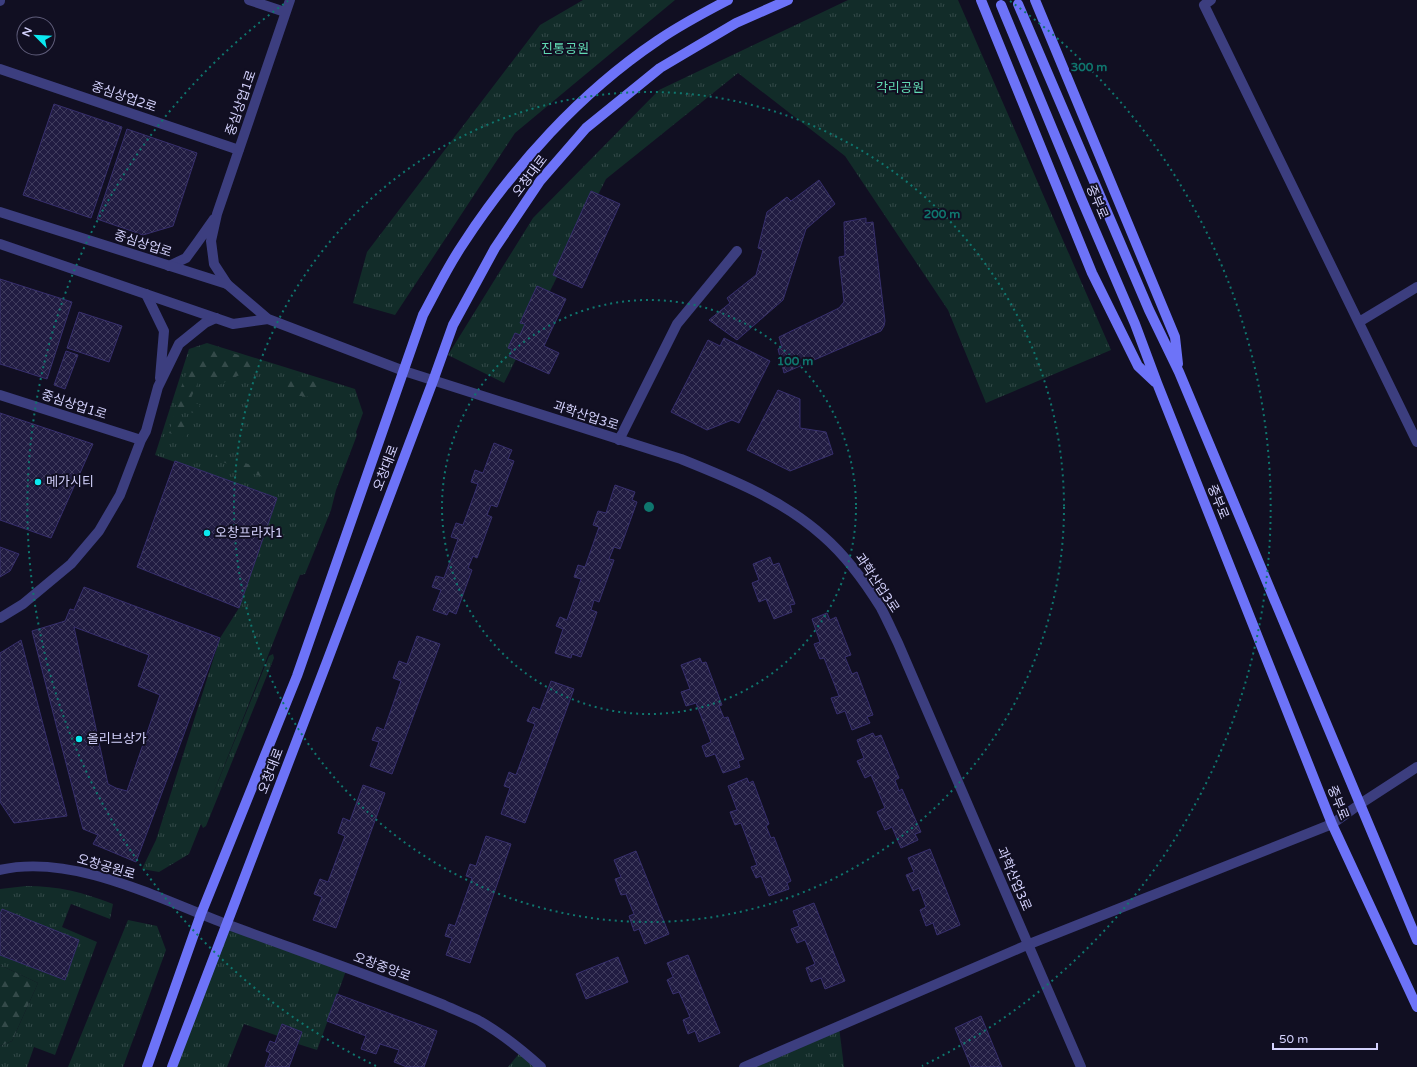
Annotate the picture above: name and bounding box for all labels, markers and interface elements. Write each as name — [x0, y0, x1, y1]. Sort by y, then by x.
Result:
north arrow — [16, 16, 56, 56]
text: N — [20, 25, 35, 39]
park label: 진통공원 — [541, 41, 589, 57]
text: 300 m — [1071, 60, 1107, 74]
street label: 중심상업1로 — [222, 68, 260, 138]
street label: 중심상업2로 — [89, 78, 159, 116]
park label: 각리공원 — [876, 80, 924, 96]
street label: 오창대로 — [509, 152, 551, 200]
street label: 중부로 — [1083, 182, 1111, 222]
text: 200 m — [924, 207, 960, 221]
street label: 중심상업로 — [112, 227, 174, 261]
text: 100 m — [777, 354, 813, 368]
street label: 중심상업1로 — [39, 387, 109, 423]
street label: 과학산업3로 — [551, 398, 621, 434]
street label: 오창대로 — [370, 443, 402, 493]
place label: 메가시티 — [46, 474, 94, 490]
marker: 메가시티 — [33, 477, 43, 487]
street label: 중부로 — [1204, 482, 1232, 522]
centre of rings — [642, 500, 656, 514]
place label: 오창프라자1 — [215, 525, 283, 541]
marker: 오창프라자1 — [202, 528, 212, 538]
street label: 과학산업3로 — [851, 550, 903, 616]
place label: 올리브상가 — [87, 731, 147, 747]
marker: 올리브상가 — [74, 734, 84, 744]
street label: 오창대로 — [255, 746, 287, 796]
street label: 중부로 — [1324, 783, 1352, 823]
street label: 과학산업3로 — [993, 845, 1035, 913]
street label: 오창공원로 — [75, 851, 137, 883]
street label: 오창중앙로 — [351, 949, 413, 985]
scale bar — [1273, 1025, 1377, 1051]
text: 50 m — [1279, 1032, 1308, 1046]

